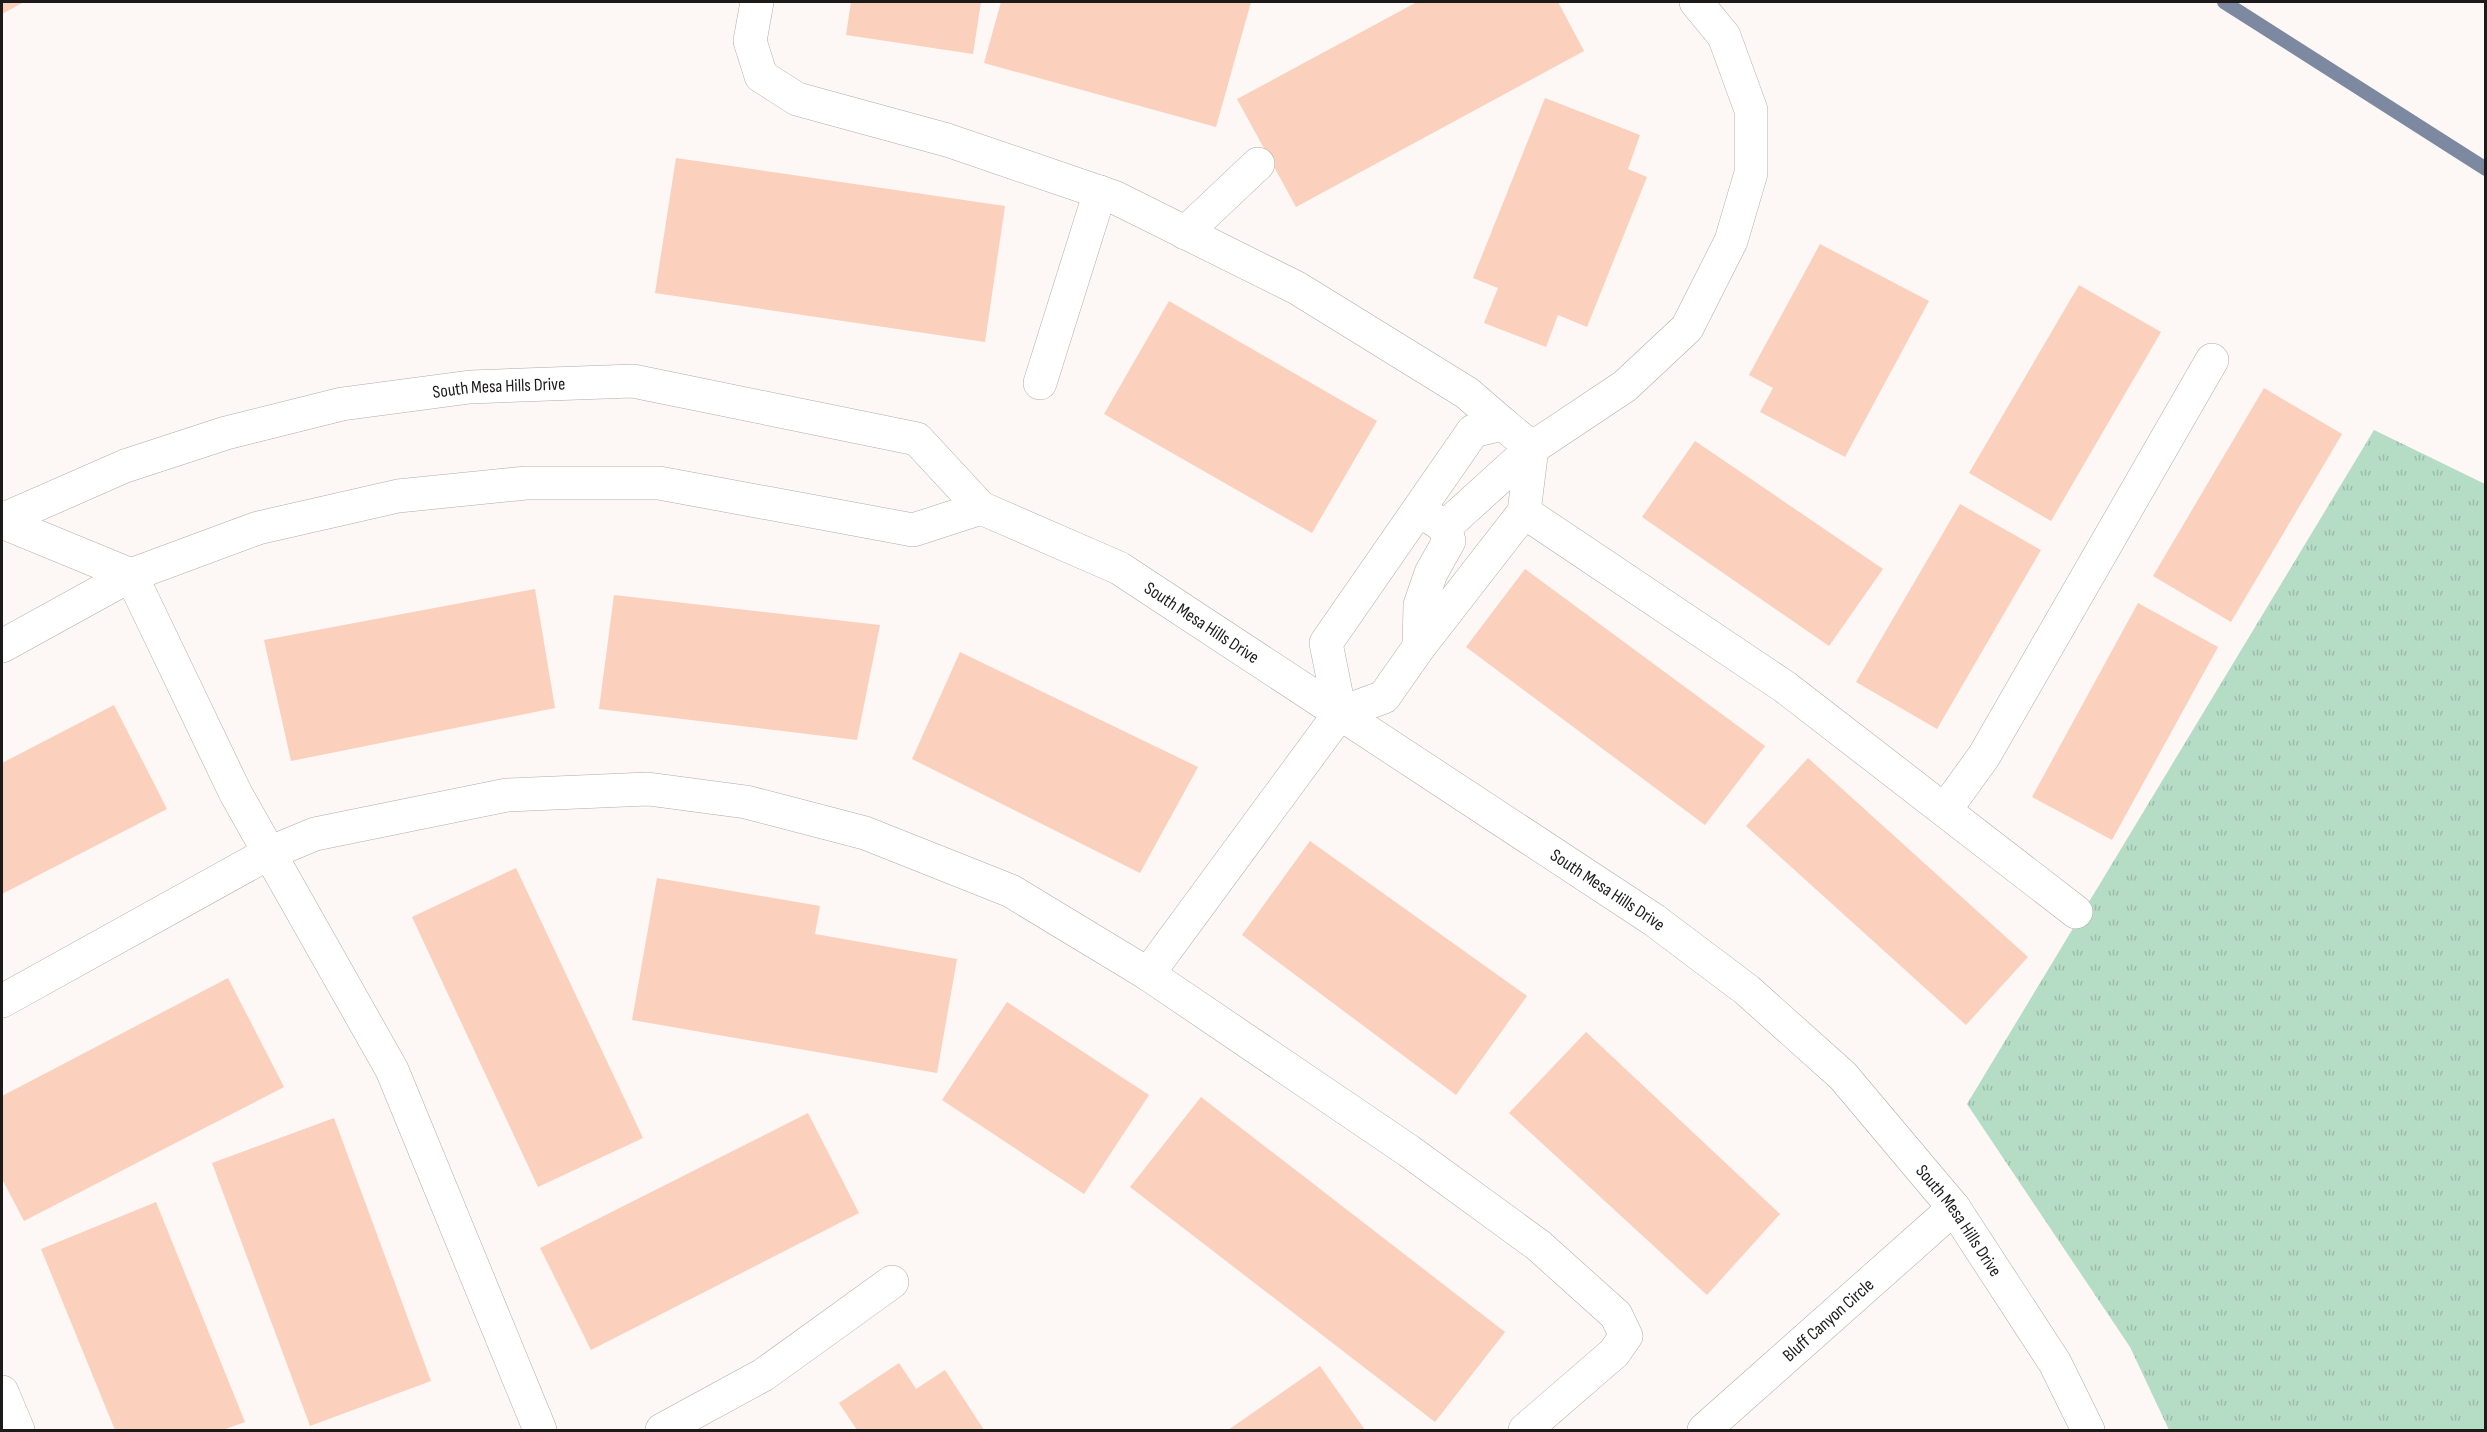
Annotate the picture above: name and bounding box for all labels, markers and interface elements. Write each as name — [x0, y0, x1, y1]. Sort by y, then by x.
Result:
street label: South Mesa Hills Drive — [431, 373, 566, 402]
street label: South Mesa Hills Drive — [1140, 577, 1263, 668]
street label: South Mesa Hills Drive — [1547, 844, 1669, 935]
street label: South Mesa Hills Drive — [1912, 1160, 2006, 1280]
street label: Bluff Canyon Circle — [1778, 1274, 1878, 1366]

